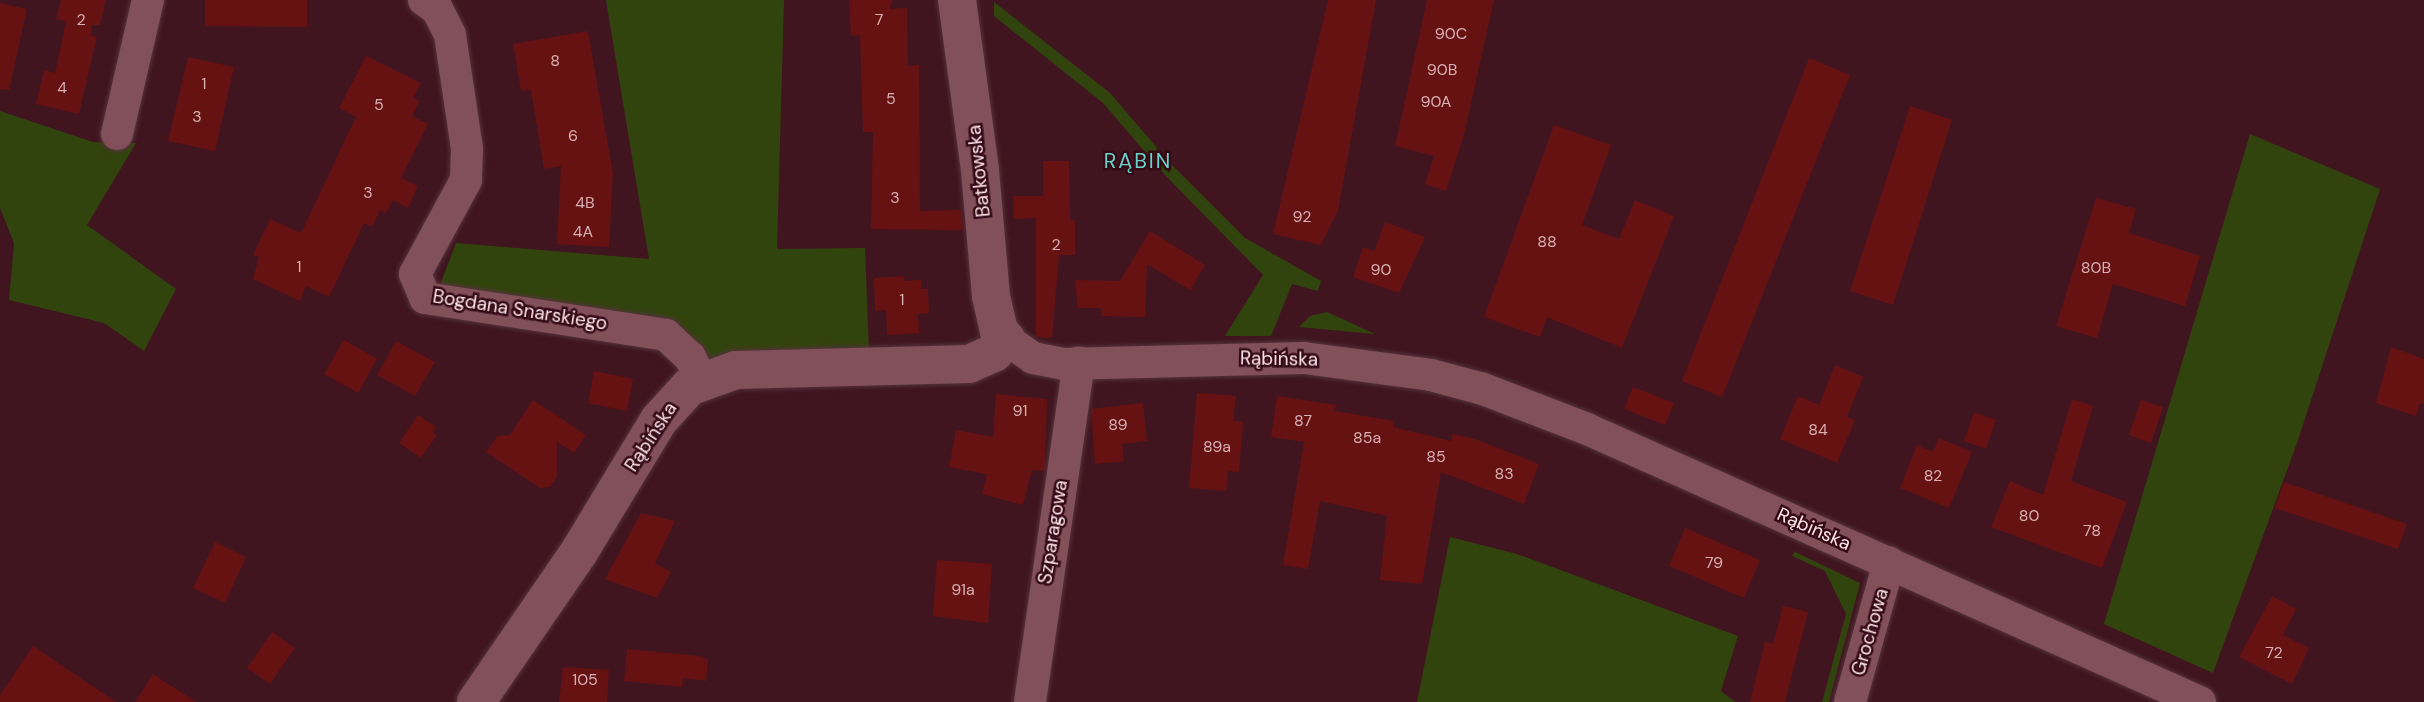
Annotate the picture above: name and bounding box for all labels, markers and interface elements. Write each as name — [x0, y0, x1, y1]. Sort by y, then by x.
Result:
house number: 2 — [76, 10, 86, 30]
house number: 7 — [875, 10, 883, 30]
house number: 90C — [1435, 24, 1467, 44]
house number: 8 — [550, 51, 560, 71]
house number: 90B — [1427, 60, 1457, 80]
house number: 1 — [202, 74, 206, 94]
house number: 4 — [57, 78, 67, 98]
house number: 5 — [886, 89, 896, 109]
house number: 90A — [1421, 92, 1451, 112]
house number: 5 — [374, 95, 384, 115]
house number: 3 — [192, 107, 202, 127]
street label: Batkowska — [963, 124, 995, 218]
house number: 6 — [568, 126, 578, 146]
district label: RĄBIN — [1104, 148, 1172, 174]
house number: 3 — [363, 183, 373, 203]
house number: 3 — [890, 188, 900, 208]
house number: 4B — [575, 193, 595, 213]
house number: 92 — [1293, 207, 1311, 227]
house number: 4A — [573, 222, 593, 242]
house number: 88 — [1537, 232, 1557, 252]
house number: 2 — [1051, 235, 1061, 255]
house number: 1 — [297, 257, 301, 277]
house number: 80B — [2081, 258, 2111, 278]
house number: 90 — [1371, 260, 1391, 280]
street label: Bogdana Snarskiego — [431, 285, 609, 335]
house number: 1 — [900, 290, 904, 310]
street label: Rąbińska — [1240, 347, 1318, 371]
street label: Rąbińska — [620, 398, 682, 476]
house number: 91 — [1013, 401, 1027, 421]
house number: 87 — [1294, 411, 1312, 431]
house number: 89 — [1108, 415, 1128, 435]
house number: 84 — [1808, 420, 1828, 440]
house number: 85a — [1353, 428, 1381, 448]
house number: 89a — [1203, 437, 1231, 457]
house number: 85 — [1426, 447, 1446, 467]
house number: 83 — [1494, 464, 1514, 484]
house number: 82 — [1924, 466, 1942, 486]
street label: Szparagowa — [1034, 478, 1072, 586]
street label: Rąbińska — [1774, 503, 1854, 555]
house number: 80 — [2019, 506, 2039, 526]
house number: 78 — [2083, 521, 2101, 541]
house number: 79 — [1705, 553, 1723, 573]
house number: 91a — [951, 580, 975, 600]
street label: Grochowa — [1847, 586, 1893, 678]
house number: 72 — [2265, 643, 2283, 663]
house number: 105 — [572, 670, 598, 690]

